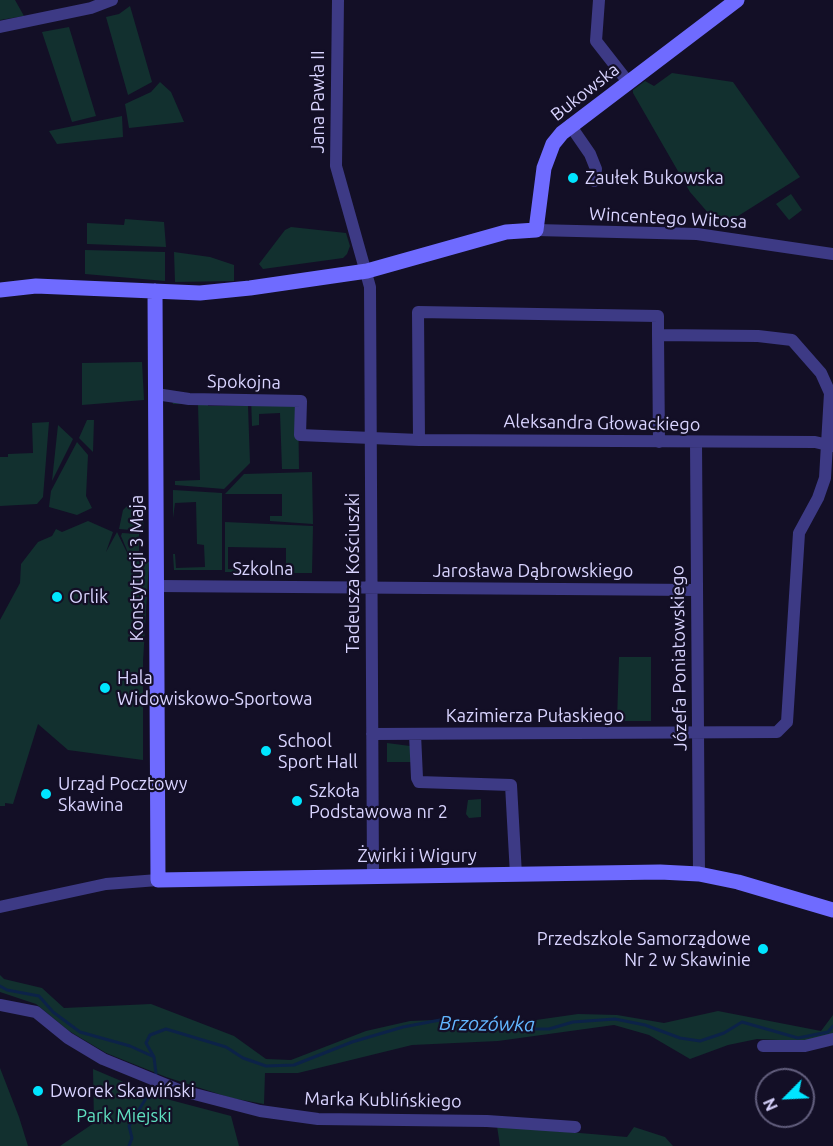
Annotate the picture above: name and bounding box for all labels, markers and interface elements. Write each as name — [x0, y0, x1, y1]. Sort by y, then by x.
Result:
street label: Jana Pawła II — [307, 51, 329, 153]
street label: Bukowska — [546, 59, 624, 125]
place label: Zaułek Bukowska — [585, 167, 724, 189]
marker: Zaułek Bukowska — [566, 171, 580, 185]
street label: Wincentego Witosa — [588, 203, 748, 233]
street label: Spokojna — [207, 371, 281, 393]
street label: Aleksandra Głowackiego — [504, 410, 700, 436]
street label: Tadeusza Kościuszki — [342, 493, 364, 653]
street label: Konstytucji 3 Maja — [126, 495, 148, 641]
street label: Szkolna — [232, 558, 294, 580]
street label: Jarosława Dąbrowskiego — [433, 560, 633, 582]
street label: Józefa Poniatowskiego — [667, 565, 691, 751]
place label: Orlik — [69, 586, 108, 608]
marker: Orlik — [50, 590, 64, 604]
place label: Hala Widowiskowo-Sportowa — [117, 667, 313, 710]
marker: Hala Widowiskowo-Sportowa — [98, 681, 112, 695]
street label: Kazimierza Pułaskiego — [446, 705, 624, 727]
place label: School Sport Hall — [278, 730, 358, 772]
marker: School Sport Hall — [259, 744, 273, 758]
place label: Urząd Pocztowy Skawina — [58, 773, 188, 816]
place label: Szkoła Podstawowa nr 2 — [309, 780, 448, 822]
marker: Urząd Pocztowy Skawina — [39, 787, 53, 801]
marker: Szkoła Podstawowa nr 2 — [290, 794, 304, 808]
street label: Żwirki i Wigury — [357, 845, 477, 867]
place label: Przedszkole Samorządowe Nr 2 w Skawinie — [537, 928, 751, 970]
marker: Przedszkole Samorządowe Nr 2 w Skawinie — [756, 942, 770, 956]
water label: Brzozówka — [439, 1011, 535, 1037]
north arrow — [755, 1068, 815, 1128]
place label: Dworek Skawiński — [50, 1080, 195, 1102]
marker: Dworek Skawiński — [31, 1084, 45, 1098]
street label: Marka Kublińskiego — [304, 1088, 462, 1112]
text: N — [760, 1095, 781, 1114]
park label: Park Miejski — [76, 1105, 172, 1127]

